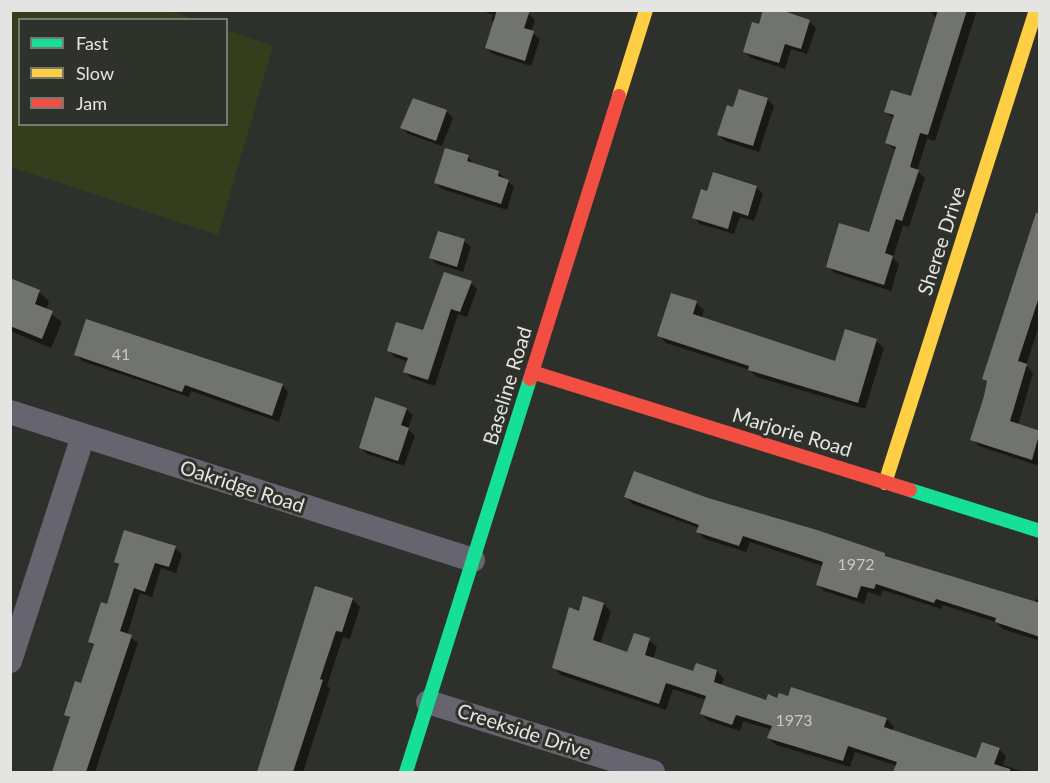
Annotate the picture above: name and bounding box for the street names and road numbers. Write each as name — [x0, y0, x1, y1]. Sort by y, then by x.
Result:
street label: Sheree Drive — [913, 183, 971, 299]
street label: Baseline Road — [479, 324, 537, 448]
street label: Marjorie Road — [729, 403, 855, 463]
street label: Oakridge Road — [177, 456, 307, 518]
street label: Creekside Drive — [454, 699, 594, 765]

